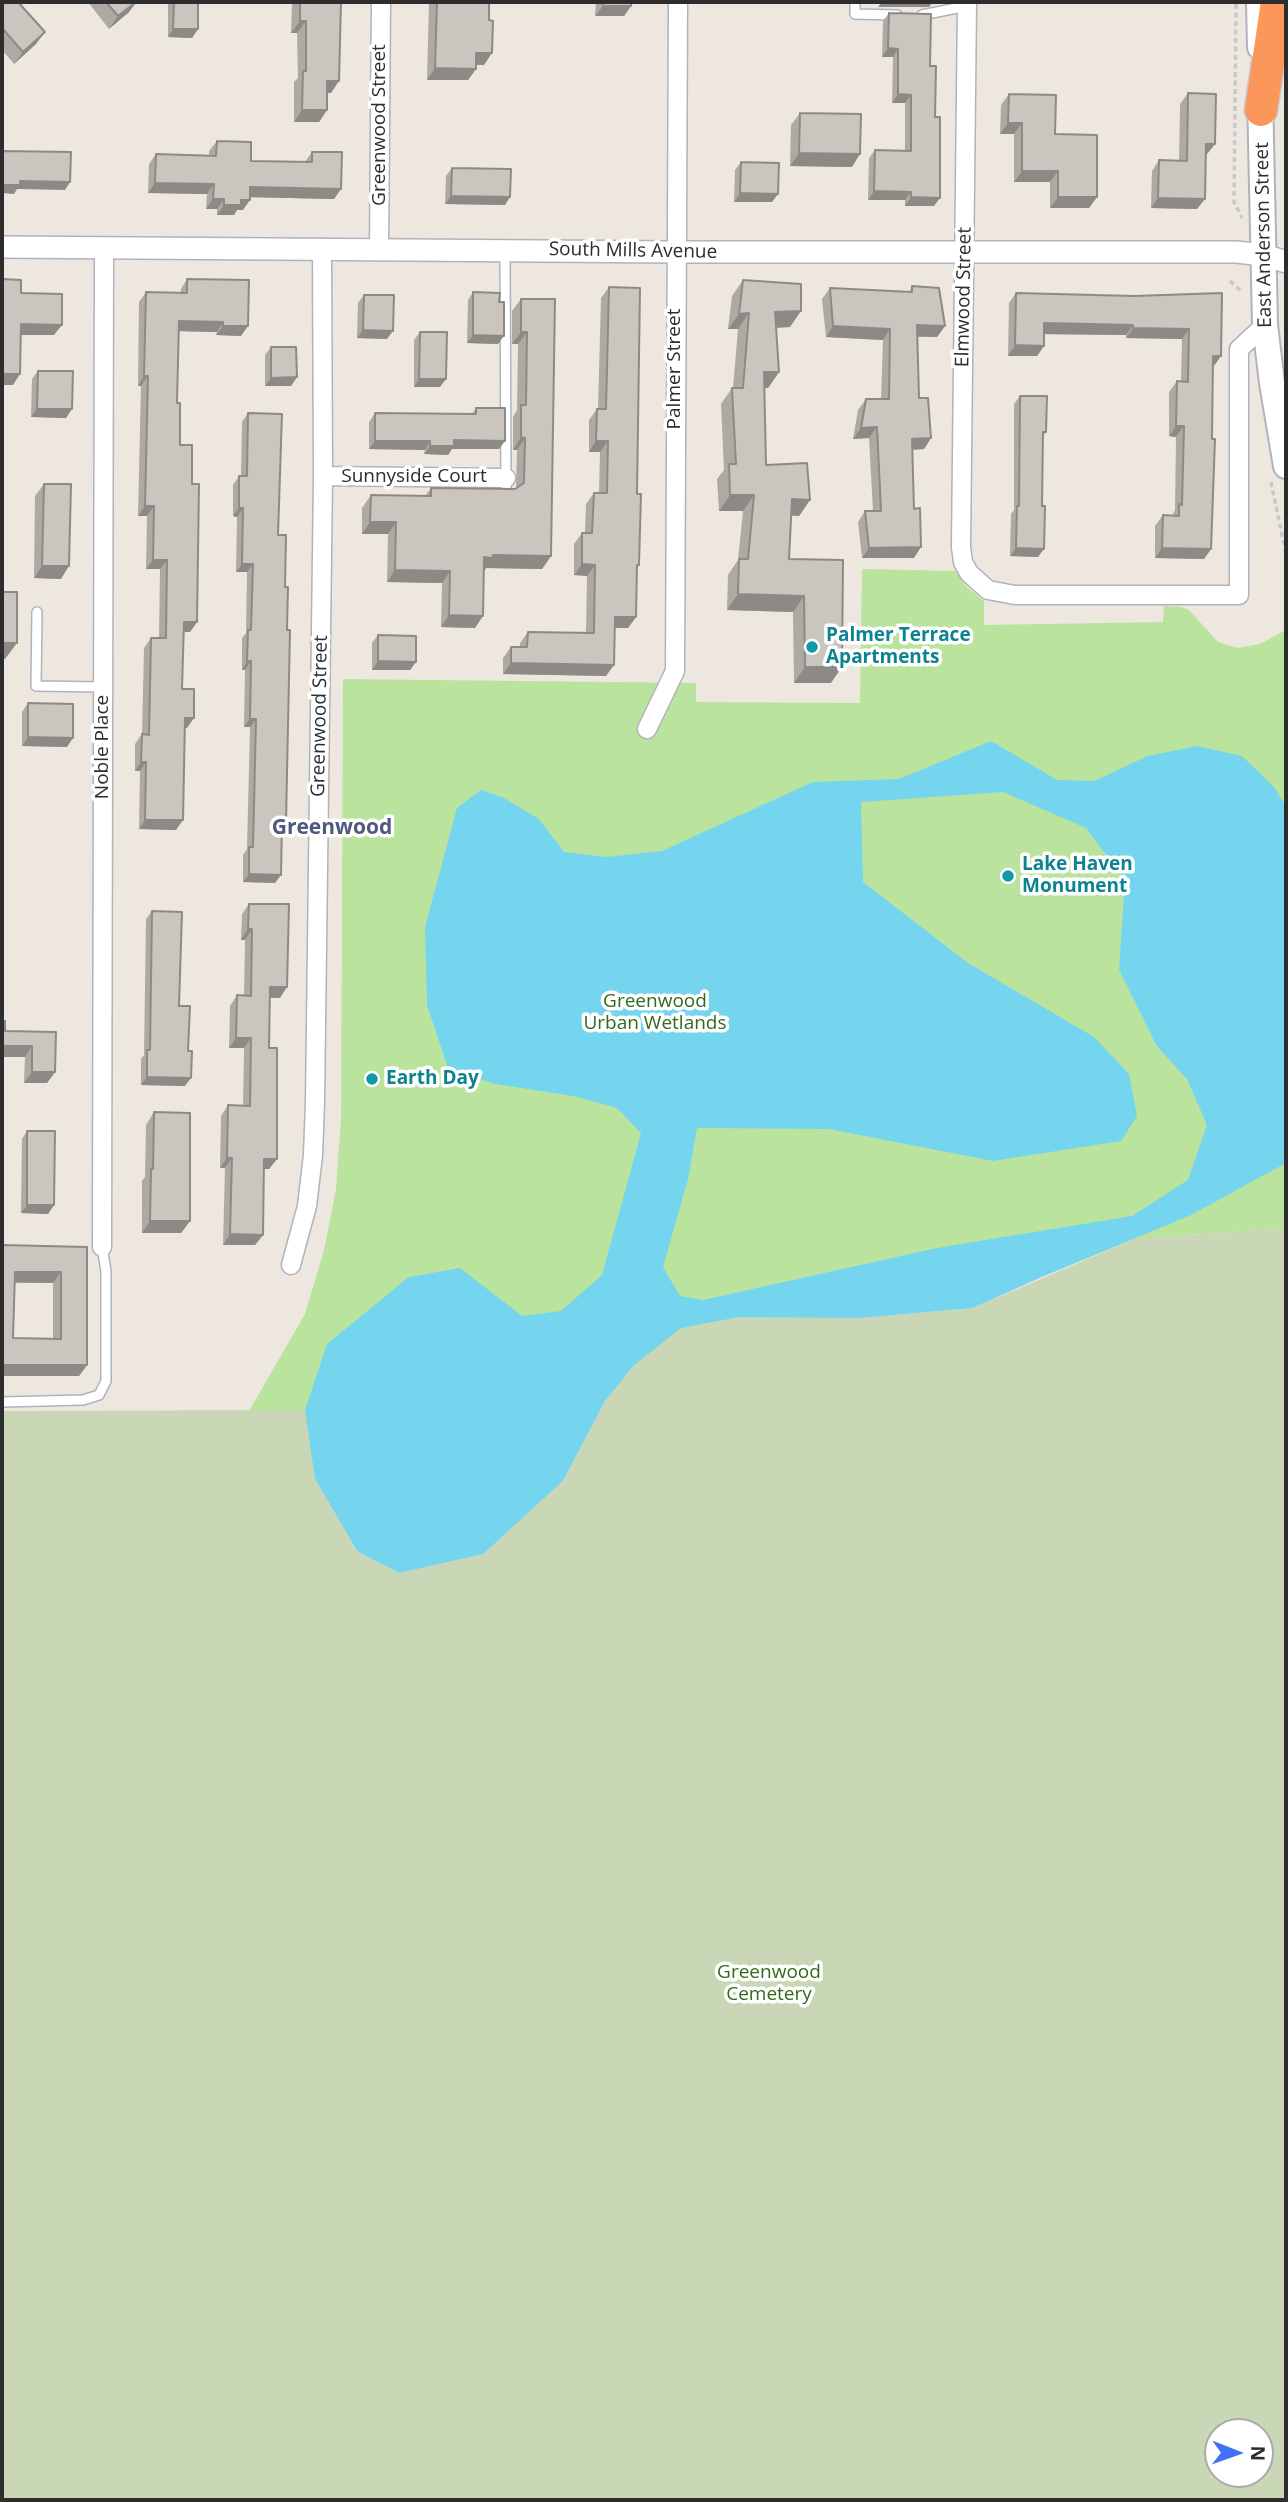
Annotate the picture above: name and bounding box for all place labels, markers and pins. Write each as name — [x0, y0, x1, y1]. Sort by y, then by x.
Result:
place label: Palmer Terrace Apartments — [826, 625, 971, 669]
marker: Palmer Terrace Apartments — [804, 639, 820, 655]
place label: Lake Haven Monument — [1022, 854, 1133, 898]
marker: Lake Haven Monument — [1000, 868, 1016, 884]
place label: Earth Day — [386, 1068, 479, 1090]
marker: Earth Day — [364, 1071, 380, 1087]

